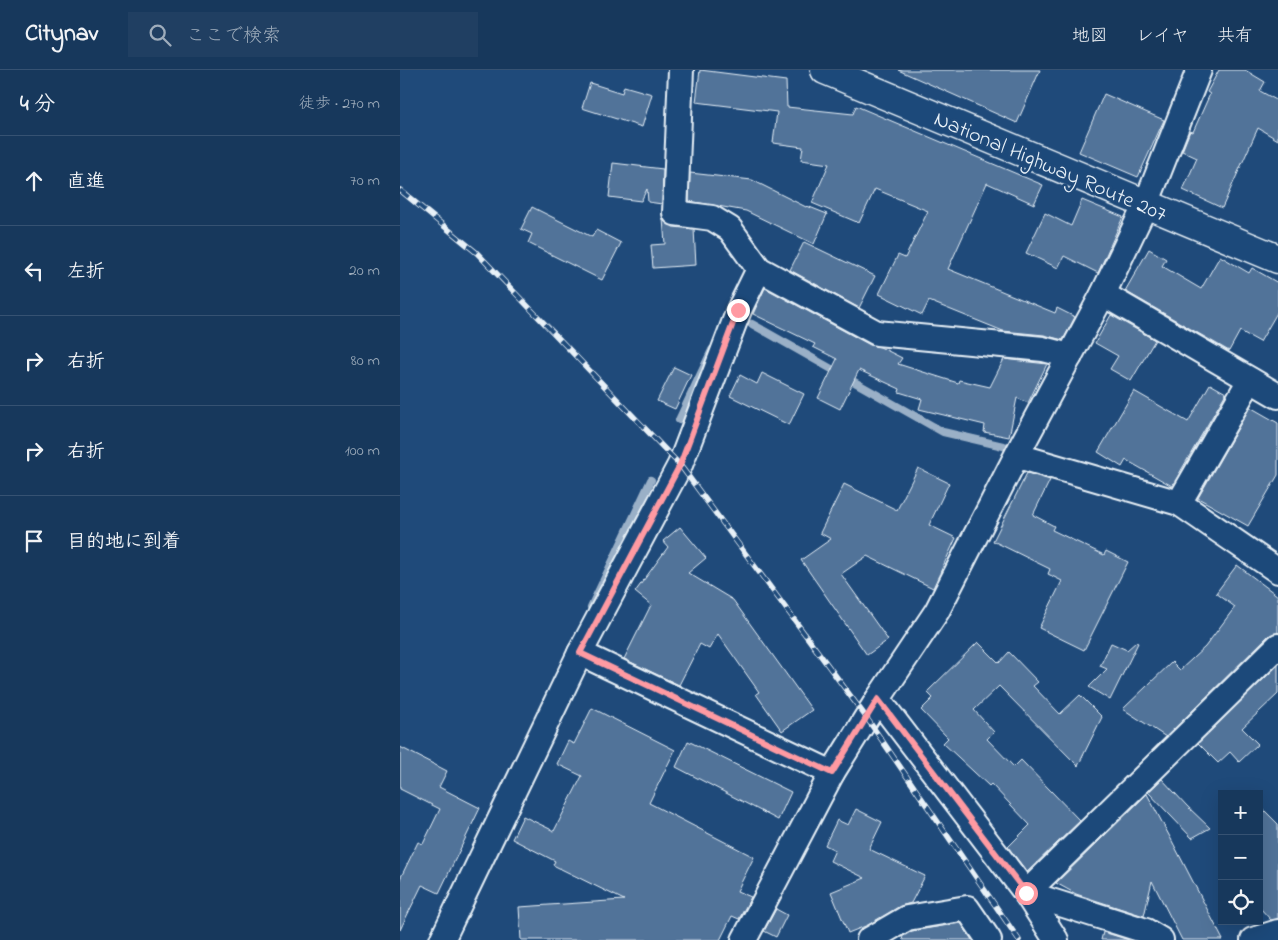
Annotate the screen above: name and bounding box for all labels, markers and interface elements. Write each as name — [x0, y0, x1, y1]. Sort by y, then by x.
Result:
search box — [128, 12, 478, 57]
text: Citynav — [25, 17, 98, 52]
icon: search — [146, 21, 174, 49]
text: ここで検索 — [186, 23, 281, 50]
text: 地図 — [1072, 24, 1108, 50]
text: レイヤ — [1136, 24, 1189, 50]
text: 共有 — [1217, 24, 1253, 50]
text: 4 分 — [20, 90, 55, 120]
text: 徒歩 · 270 m — [299, 92, 380, 116]
street label: National Highway Route 207 — [928, 104, 1171, 232]
icon: ahead — [20, 167, 48, 195]
text: 直進 — [67, 169, 105, 196]
text: 70 m — [350, 169, 380, 193]
icon: left — [20, 257, 48, 285]
text: 左折 — [67, 259, 105, 286]
text: 20 m — [349, 259, 380, 283]
route end — [727, 299, 750, 322]
icon: right — [20, 347, 48, 375]
text: 右折 — [67, 349, 105, 376]
text: 80 m — [351, 349, 380, 373]
icon: right — [20, 437, 48, 465]
text: 右折 — [67, 439, 105, 466]
text: 100 m — [345, 439, 380, 463]
icon: arrive — [20, 527, 48, 555]
text: 目的地に到着 — [67, 529, 181, 556]
map controls — [1218, 790, 1263, 925]
button: + — [1218, 790, 1263, 835]
button: − — [1218, 835, 1263, 880]
button: locate — [1218, 880, 1263, 925]
route start — [1015, 882, 1038, 905]

